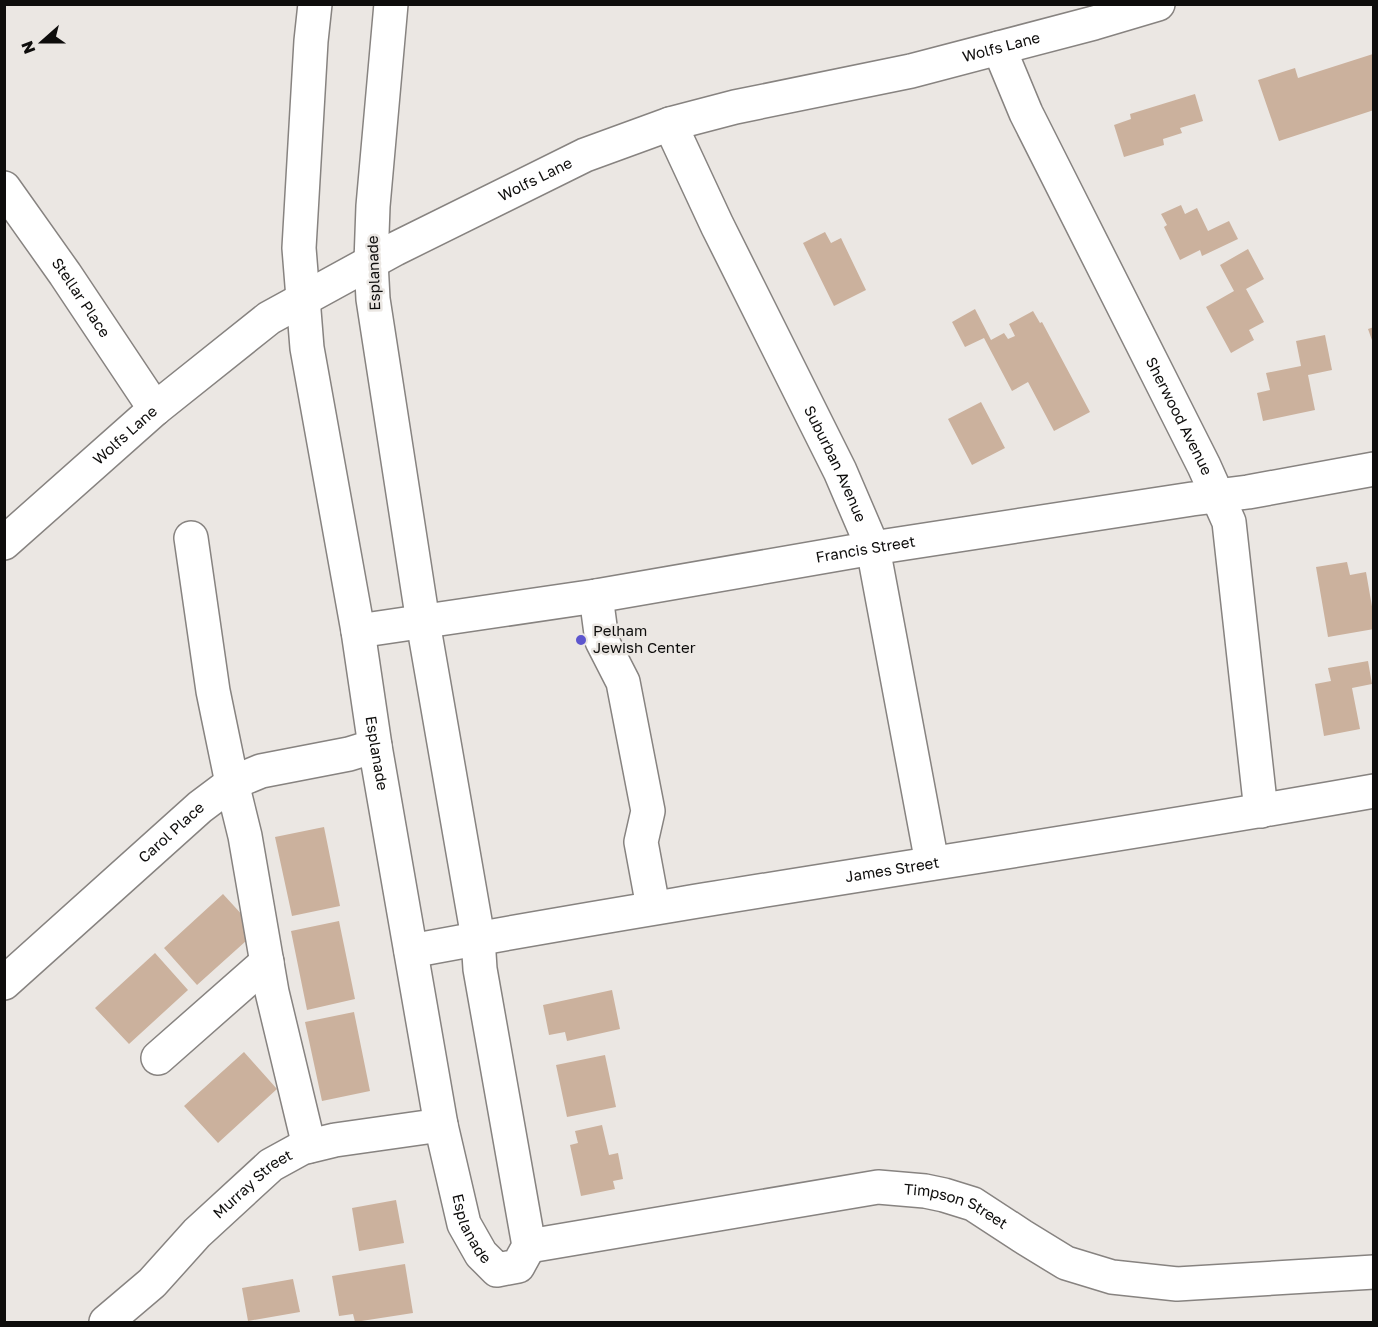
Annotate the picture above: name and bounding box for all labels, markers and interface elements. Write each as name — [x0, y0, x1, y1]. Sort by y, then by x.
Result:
north arrow — [12, 12, 72, 72]
street label: Wolfs Lane — [960, 27, 1042, 65]
text: N — [16, 38, 40, 57]
street label: Wolfs Lane — [495, 153, 575, 204]
street label: Esplanade — [363, 235, 383, 311]
street label: Stellar Place — [48, 254, 115, 341]
street label: Sherwood Avenue — [1143, 354, 1217, 478]
street label: Wolfs Lane — [89, 401, 160, 468]
street label: Suburban Avenue — [801, 402, 871, 525]
street label: Francis Street — [814, 532, 916, 566]
place label: Pelham Jewish Center — [593, 621, 696, 656]
marker: Pelham Jewish Center — [574, 633, 588, 647]
street label: Esplanade — [363, 715, 393, 792]
street label: Carol Place — [134, 798, 207, 866]
street label: James Street — [844, 853, 940, 885]
street label: Murray Street — [209, 1145, 295, 1222]
street label: Timpson Street — [903, 1179, 1011, 1232]
street label: Esplanade — [449, 1192, 495, 1267]

